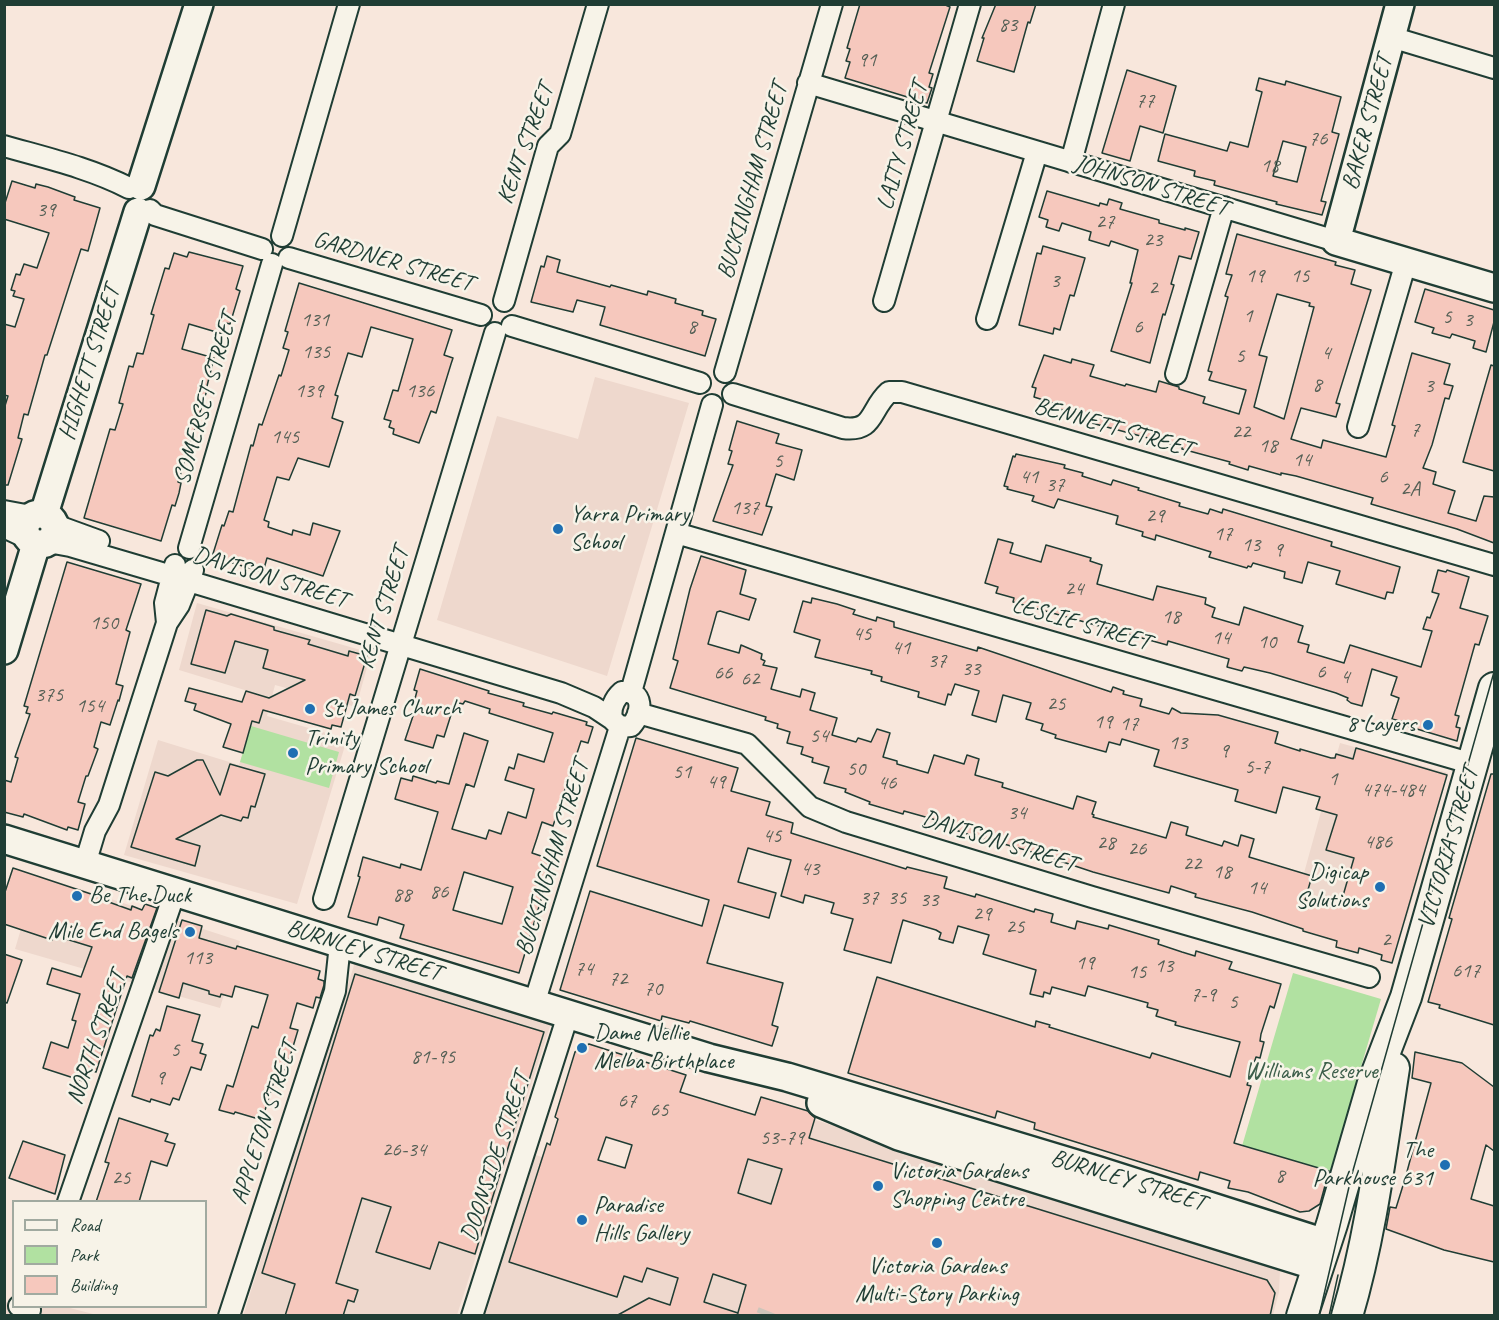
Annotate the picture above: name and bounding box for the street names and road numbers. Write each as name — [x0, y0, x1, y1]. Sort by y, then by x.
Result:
street label: BAKER STREET — [1336, 53, 1400, 193]
street label: LAITY STREET — [871, 79, 935, 213]
street label: KENT STREET — [491, 80, 561, 208]
street label: BUCKINGHAM STREET — [711, 80, 795, 282]
street label: JOHNSON STREET — [1070, 149, 1232, 223]
street label: GARDNER STREET — [310, 225, 476, 299]
street label: HIGHETT STREET — [53, 282, 127, 444]
street label: SOMERSET STREET — [168, 310, 244, 488]
street label: BENNETT STREET — [1030, 392, 1196, 464]
street label: DAVISON STREET — [189, 541, 351, 615]
street label: KENT STREET — [352, 544, 416, 672]
street label: LESLIE STREET — [1009, 591, 1153, 657]
street label: BUCKINGHAM STREET — [510, 757, 596, 959]
street label: VICTORIA STREET — [1412, 764, 1486, 932]
street label: DAVISON STREET — [918, 805, 1080, 879]
street label: BURNLEY STREET — [283, 914, 445, 988]
street label: NORTH STREET — [61, 968, 133, 1108]
street label: APPLETON STREET — [225, 1038, 305, 1208]
street label: DOONSIDE STREET — [455, 1069, 537, 1245]
street label: BURNLEY STREET — [1047, 1144, 1209, 1218]

